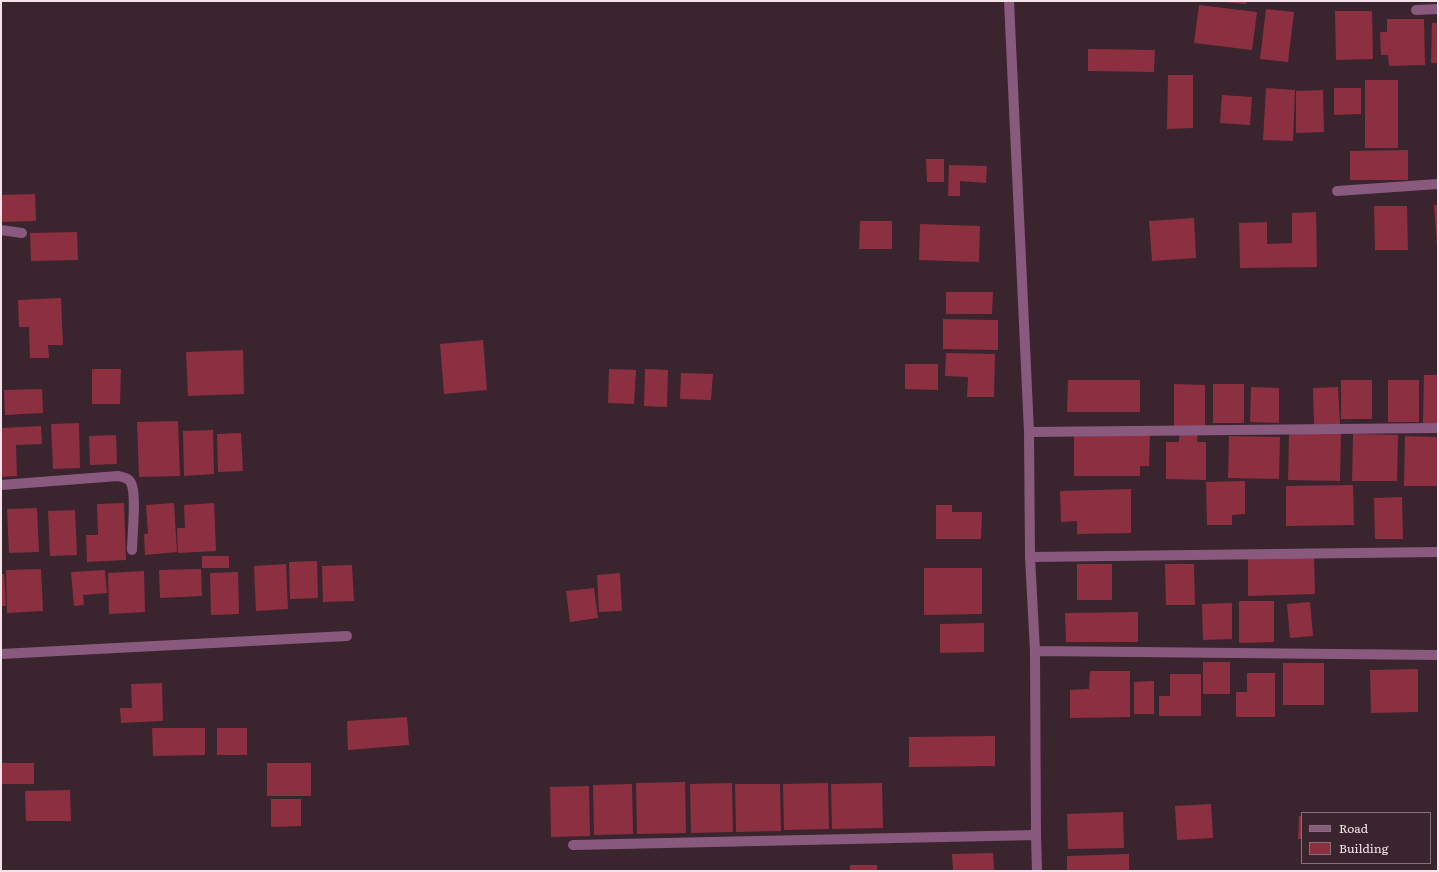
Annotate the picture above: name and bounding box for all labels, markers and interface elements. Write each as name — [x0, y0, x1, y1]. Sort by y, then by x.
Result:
legend — [1301, 812, 1431, 864]
text: Road — [1339, 819, 1368, 837]
text: Building — [1339, 839, 1388, 857]

